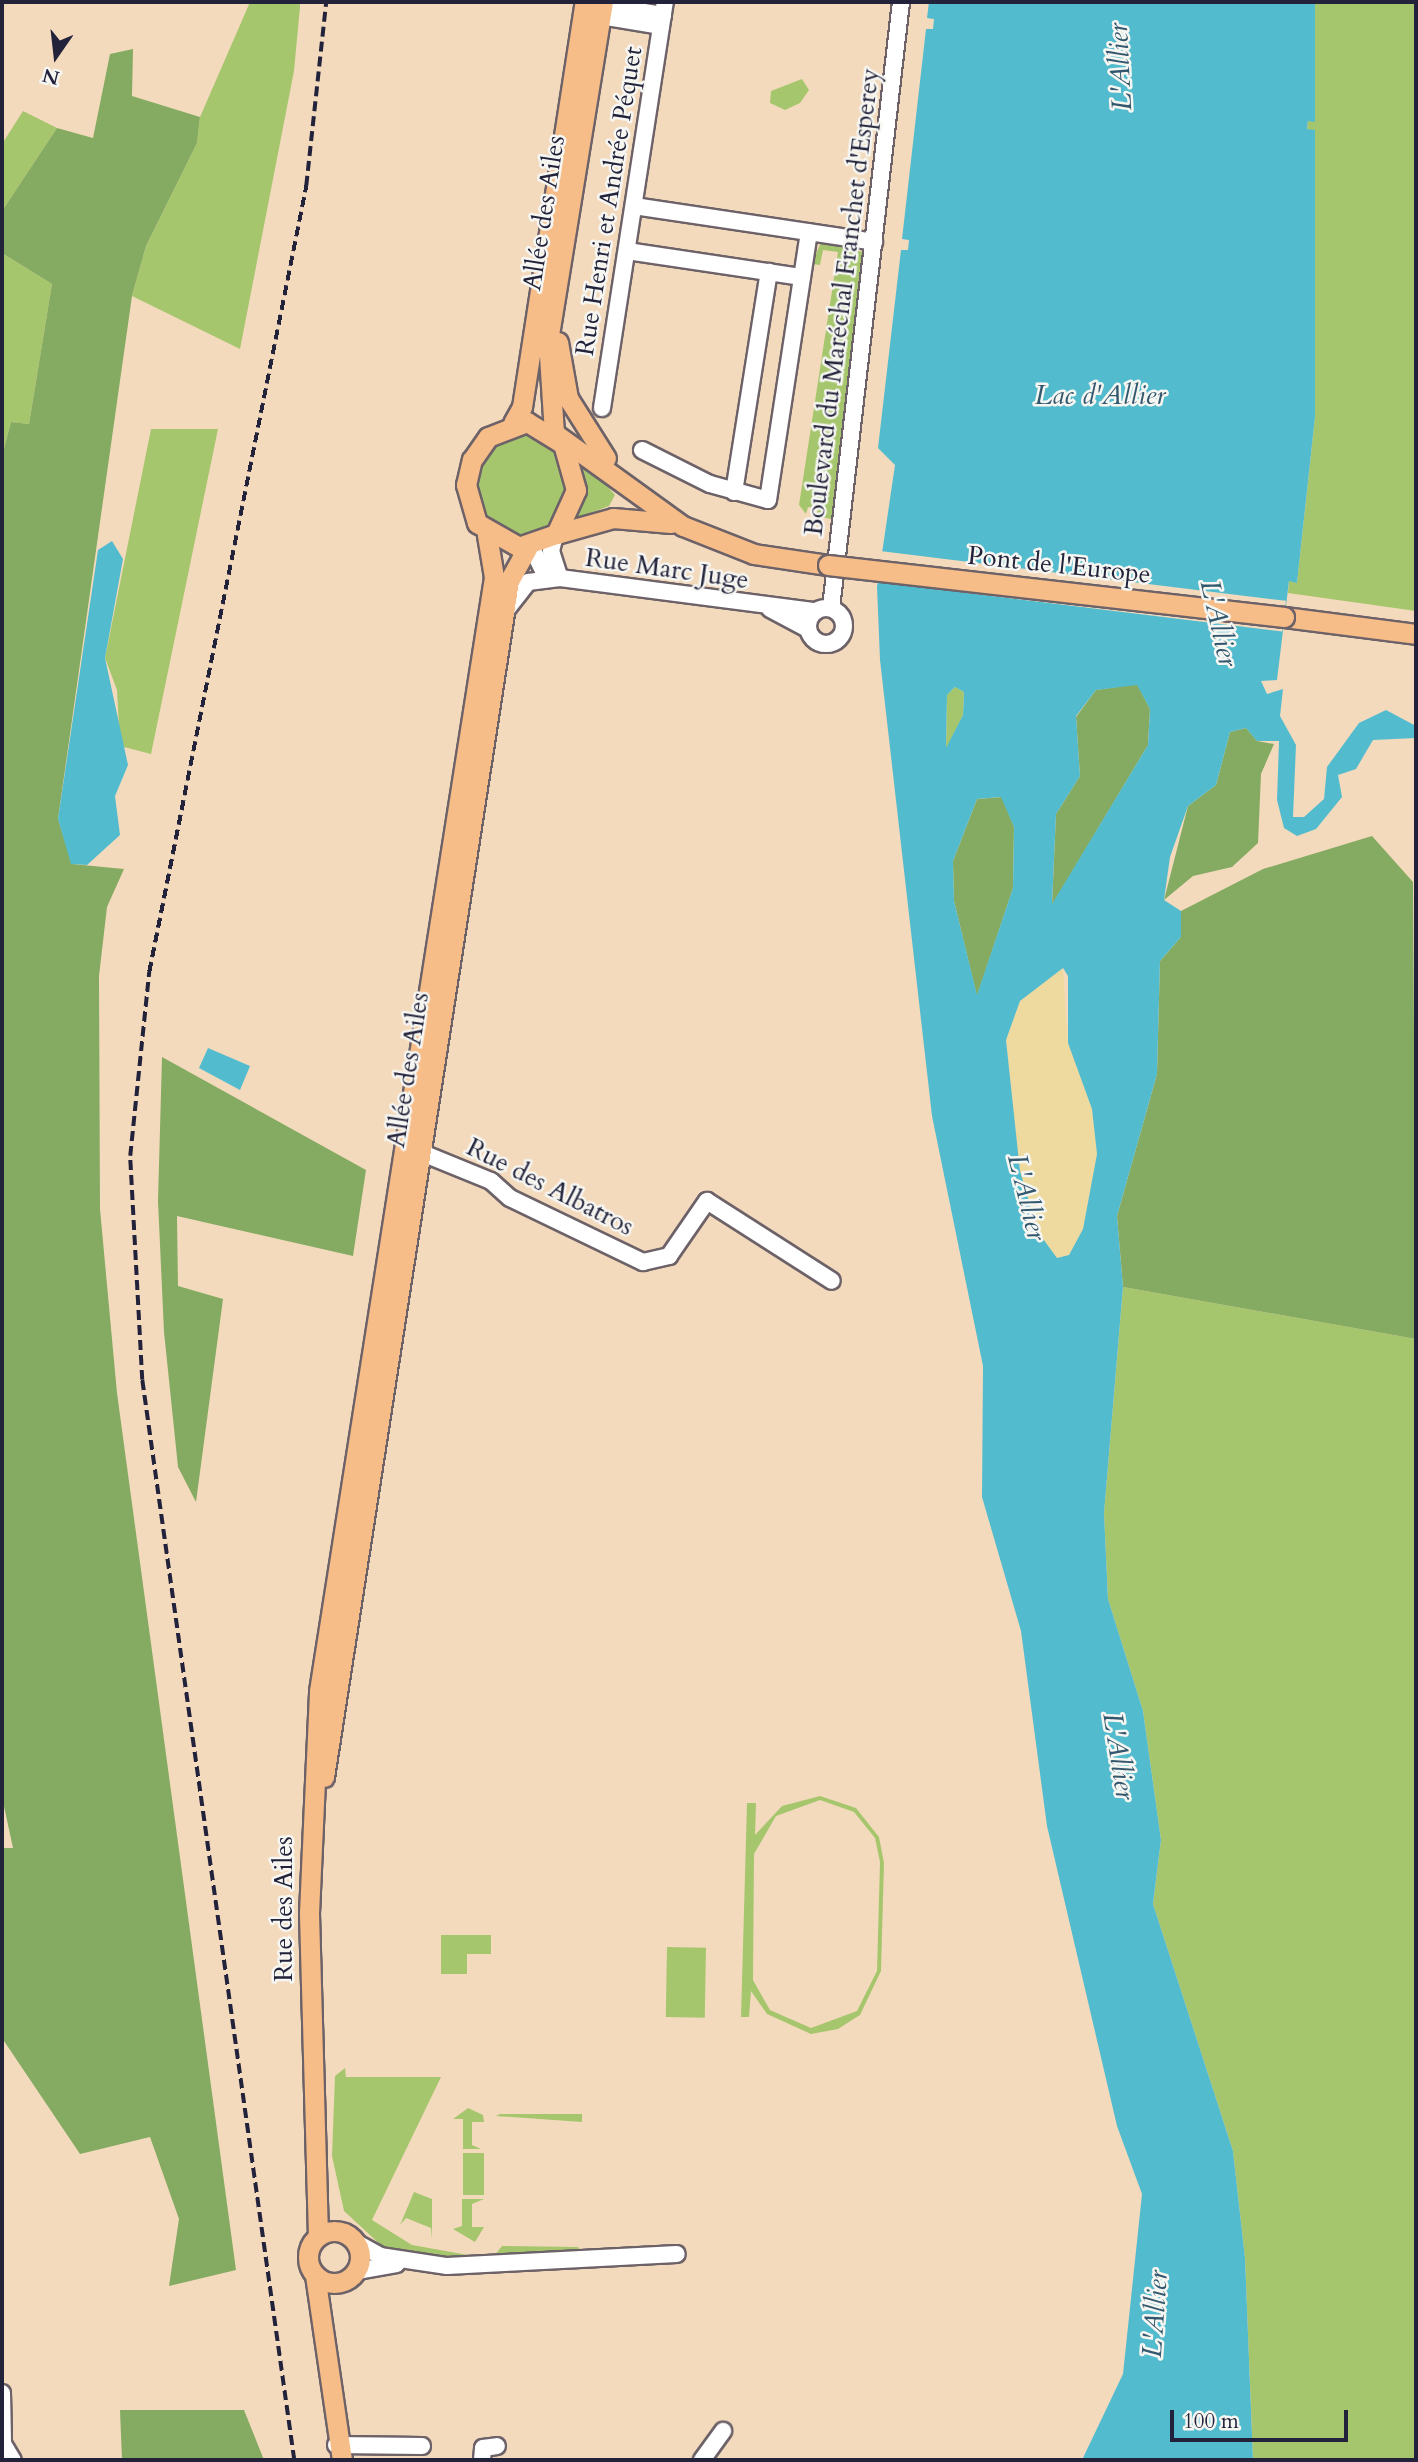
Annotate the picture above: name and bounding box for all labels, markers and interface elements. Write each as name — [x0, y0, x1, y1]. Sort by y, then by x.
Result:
north arrow — [21, 21, 91, 91]
water label: L'Allier — [1101, 22, 1139, 112]
street label: Rue Henri et Andrée Péquet — [569, 44, 649, 358]
text: N — [40, 62, 62, 91]
street label: Boulevard du Maréchal Franchet d'Esperey — [798, 66, 886, 538]
street label: Allée des Ailes — [516, 133, 572, 293]
water label: Lac d'Allier — [1034, 378, 1166, 412]
street label: Pont de l'Europe — [966, 540, 1152, 590]
street label: Rue Marc Juge — [583, 542, 751, 596]
water label: L'Allier — [1193, 576, 1245, 670]
street label: Allée des Ailes — [380, 990, 436, 1150]
street label: Rue des Albatros — [461, 1132, 639, 1242]
water label: L'Allier — [1000, 1150, 1054, 1244]
water label: L'Allier — [1096, 1710, 1142, 1802]
street label: Rue des Ailes — [268, 1836, 300, 1982]
water label: L'Allier — [1135, 2269, 1175, 2359]
scale bar — [1173, 2396, 1352, 2440]
text: 100 m — [1183, 2407, 1239, 2436]

